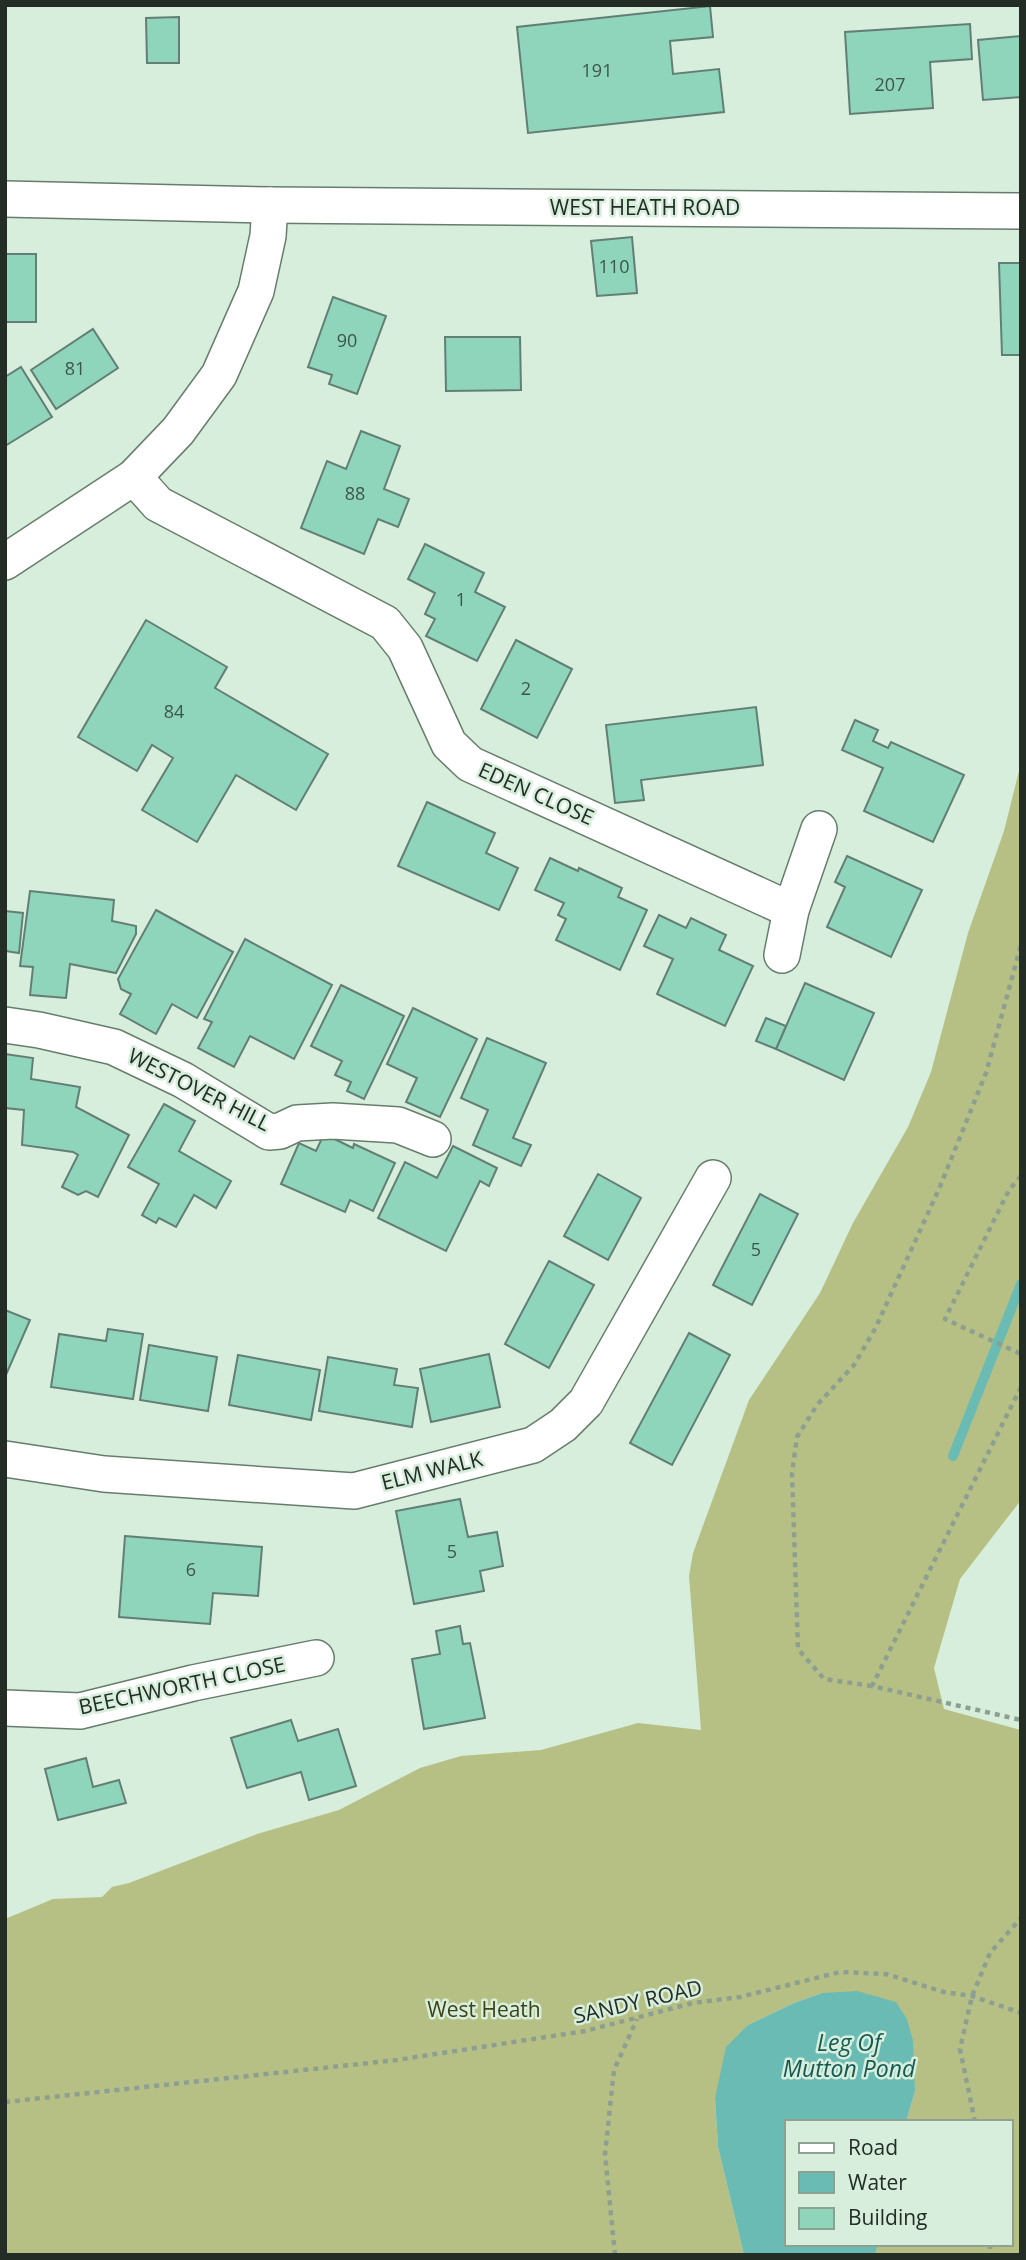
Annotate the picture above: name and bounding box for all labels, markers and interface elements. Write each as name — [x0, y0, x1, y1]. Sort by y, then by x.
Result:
house number: 191 — [582, 58, 612, 82]
house number: 207 — [875, 72, 905, 96]
street label: WEST HEATH ROAD — [550, 193, 740, 221]
house number: 110 — [599, 254, 629, 278]
house number: 90 — [337, 328, 357, 352]
house number: 81 — [65, 356, 85, 380]
house number: 88 — [345, 481, 365, 505]
house number: 1 — [456, 587, 466, 611]
house number: 2 — [521, 676, 531, 700]
house number: 84 — [164, 699, 184, 723]
street label: EDEN CLOSE — [474, 755, 599, 831]
street label: WESTOVER HILL — [123, 1041, 275, 1137]
house number: 5 — [751, 1237, 761, 1261]
street label: ELM WALK — [378, 1444, 485, 1496]
house number: 5 — [447, 1539, 457, 1563]
house number: 6 — [186, 1557, 196, 1581]
street label: BEECHWORTH CLOSE — [76, 1649, 288, 1721]
street label: SANDY ROAD — [571, 1973, 705, 2029]
park label: West Heath — [427, 1995, 541, 2023]
water label: Leg Of Mutton Pond — [783, 2026, 916, 2084]
legend — [785, 2120, 1012, 2246]
text: Road — [848, 2133, 898, 2161]
text: Water — [848, 2168, 907, 2196]
text: Building — [848, 2203, 927, 2231]

